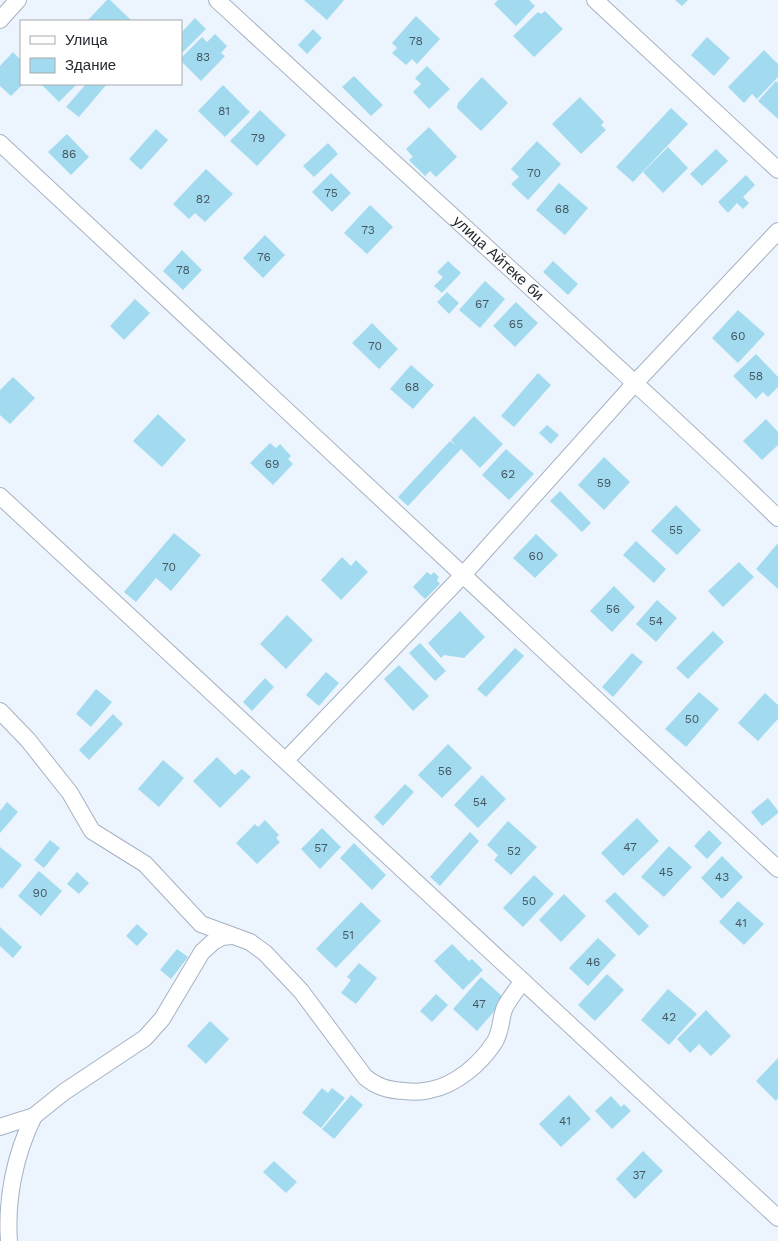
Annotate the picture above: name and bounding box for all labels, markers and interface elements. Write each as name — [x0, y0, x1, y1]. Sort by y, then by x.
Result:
legend — [20, 20, 182, 85]
text: Улица — [65, 31, 108, 49]
house number: 78 — [409, 34, 423, 48]
house number: 83 — [196, 50, 210, 64]
text: Здание — [65, 56, 116, 74]
house number: 81 — [218, 104, 230, 118]
house number: 79 — [251, 131, 265, 145]
house number: 86 — [62, 147, 76, 161]
house number: 70 — [527, 166, 541, 180]
house number: 75 — [324, 186, 338, 200]
house number: 82 — [196, 192, 210, 206]
house number: 68 — [555, 202, 569, 216]
street label: улица Айтеке би — [449, 212, 548, 304]
house number: 73 — [361, 223, 375, 237]
house number: 76 — [257, 250, 271, 264]
house number: 78 — [176, 263, 190, 277]
house number: 67 — [475, 297, 489, 311]
house number: 65 — [509, 317, 523, 331]
house number: 60 — [731, 329, 745, 343]
house number: 70 — [368, 339, 382, 353]
house number: 58 — [749, 369, 763, 383]
house number: 68 — [405, 380, 419, 394]
house number: 69 — [265, 457, 279, 471]
house number: 62 — [501, 467, 515, 481]
house number: 59 — [597, 476, 611, 490]
house number: 55 — [669, 523, 683, 537]
house number: 60 — [529, 549, 543, 563]
house number: 70 — [162, 560, 176, 574]
house number: 56 — [606, 602, 620, 616]
house number: 54 — [649, 614, 663, 628]
house number: 50 — [685, 712, 699, 726]
house number: 56 — [438, 764, 452, 778]
house number: 54 — [473, 795, 487, 809]
house number: 47 — [623, 840, 637, 854]
house number: 57 — [314, 841, 328, 855]
house number: 52 — [507, 844, 521, 858]
house number: 45 — [659, 865, 673, 879]
house number: 43 — [715, 870, 729, 884]
house number: 90 — [33, 886, 47, 900]
house number: 50 — [522, 894, 536, 908]
house number: 41 — [735, 916, 747, 930]
house number: 51 — [342, 928, 354, 942]
house number: 46 — [586, 955, 600, 969]
house number: 47 — [472, 997, 486, 1011]
house number: 42 — [662, 1010, 676, 1024]
house number: 41 — [559, 1114, 571, 1128]
house number: 37 — [632, 1168, 646, 1182]

